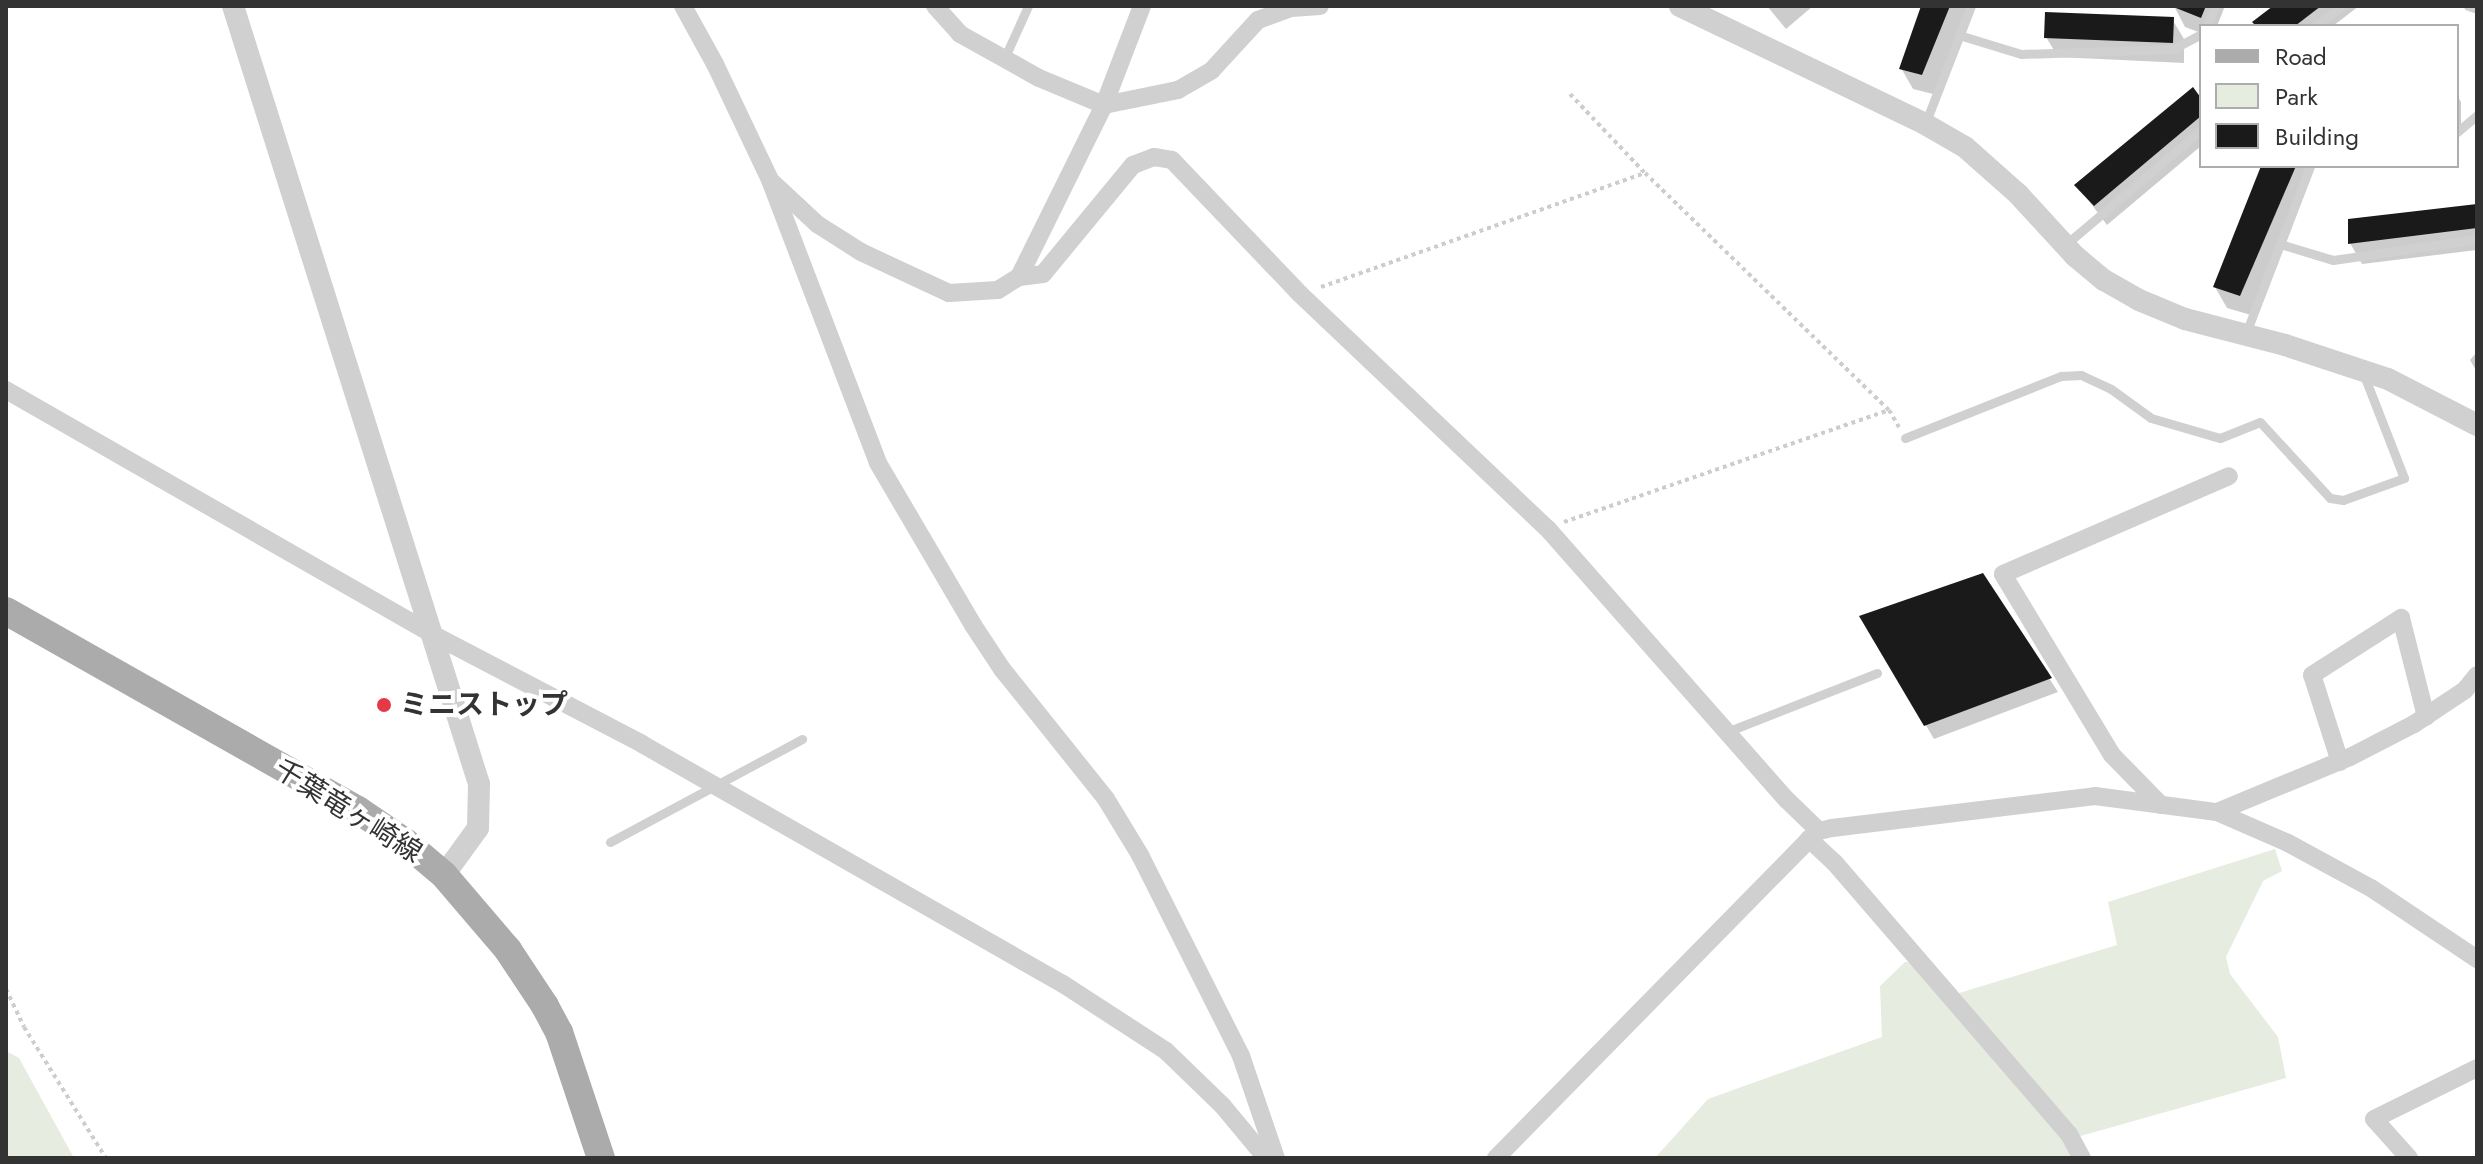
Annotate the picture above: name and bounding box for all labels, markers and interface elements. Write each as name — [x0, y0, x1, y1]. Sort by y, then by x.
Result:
legend — [2199, 24, 2459, 168]
text: Road — [2275, 39, 2327, 74]
text: Park — [2275, 79, 2318, 114]
text: Building — [2275, 119, 2359, 154]
place label: ミニストップ — [400, 688, 568, 722]
marker: ミニストップ — [375, 696, 393, 714]
street label: 千葉竜ヶ崎線 — [268, 752, 428, 870]

